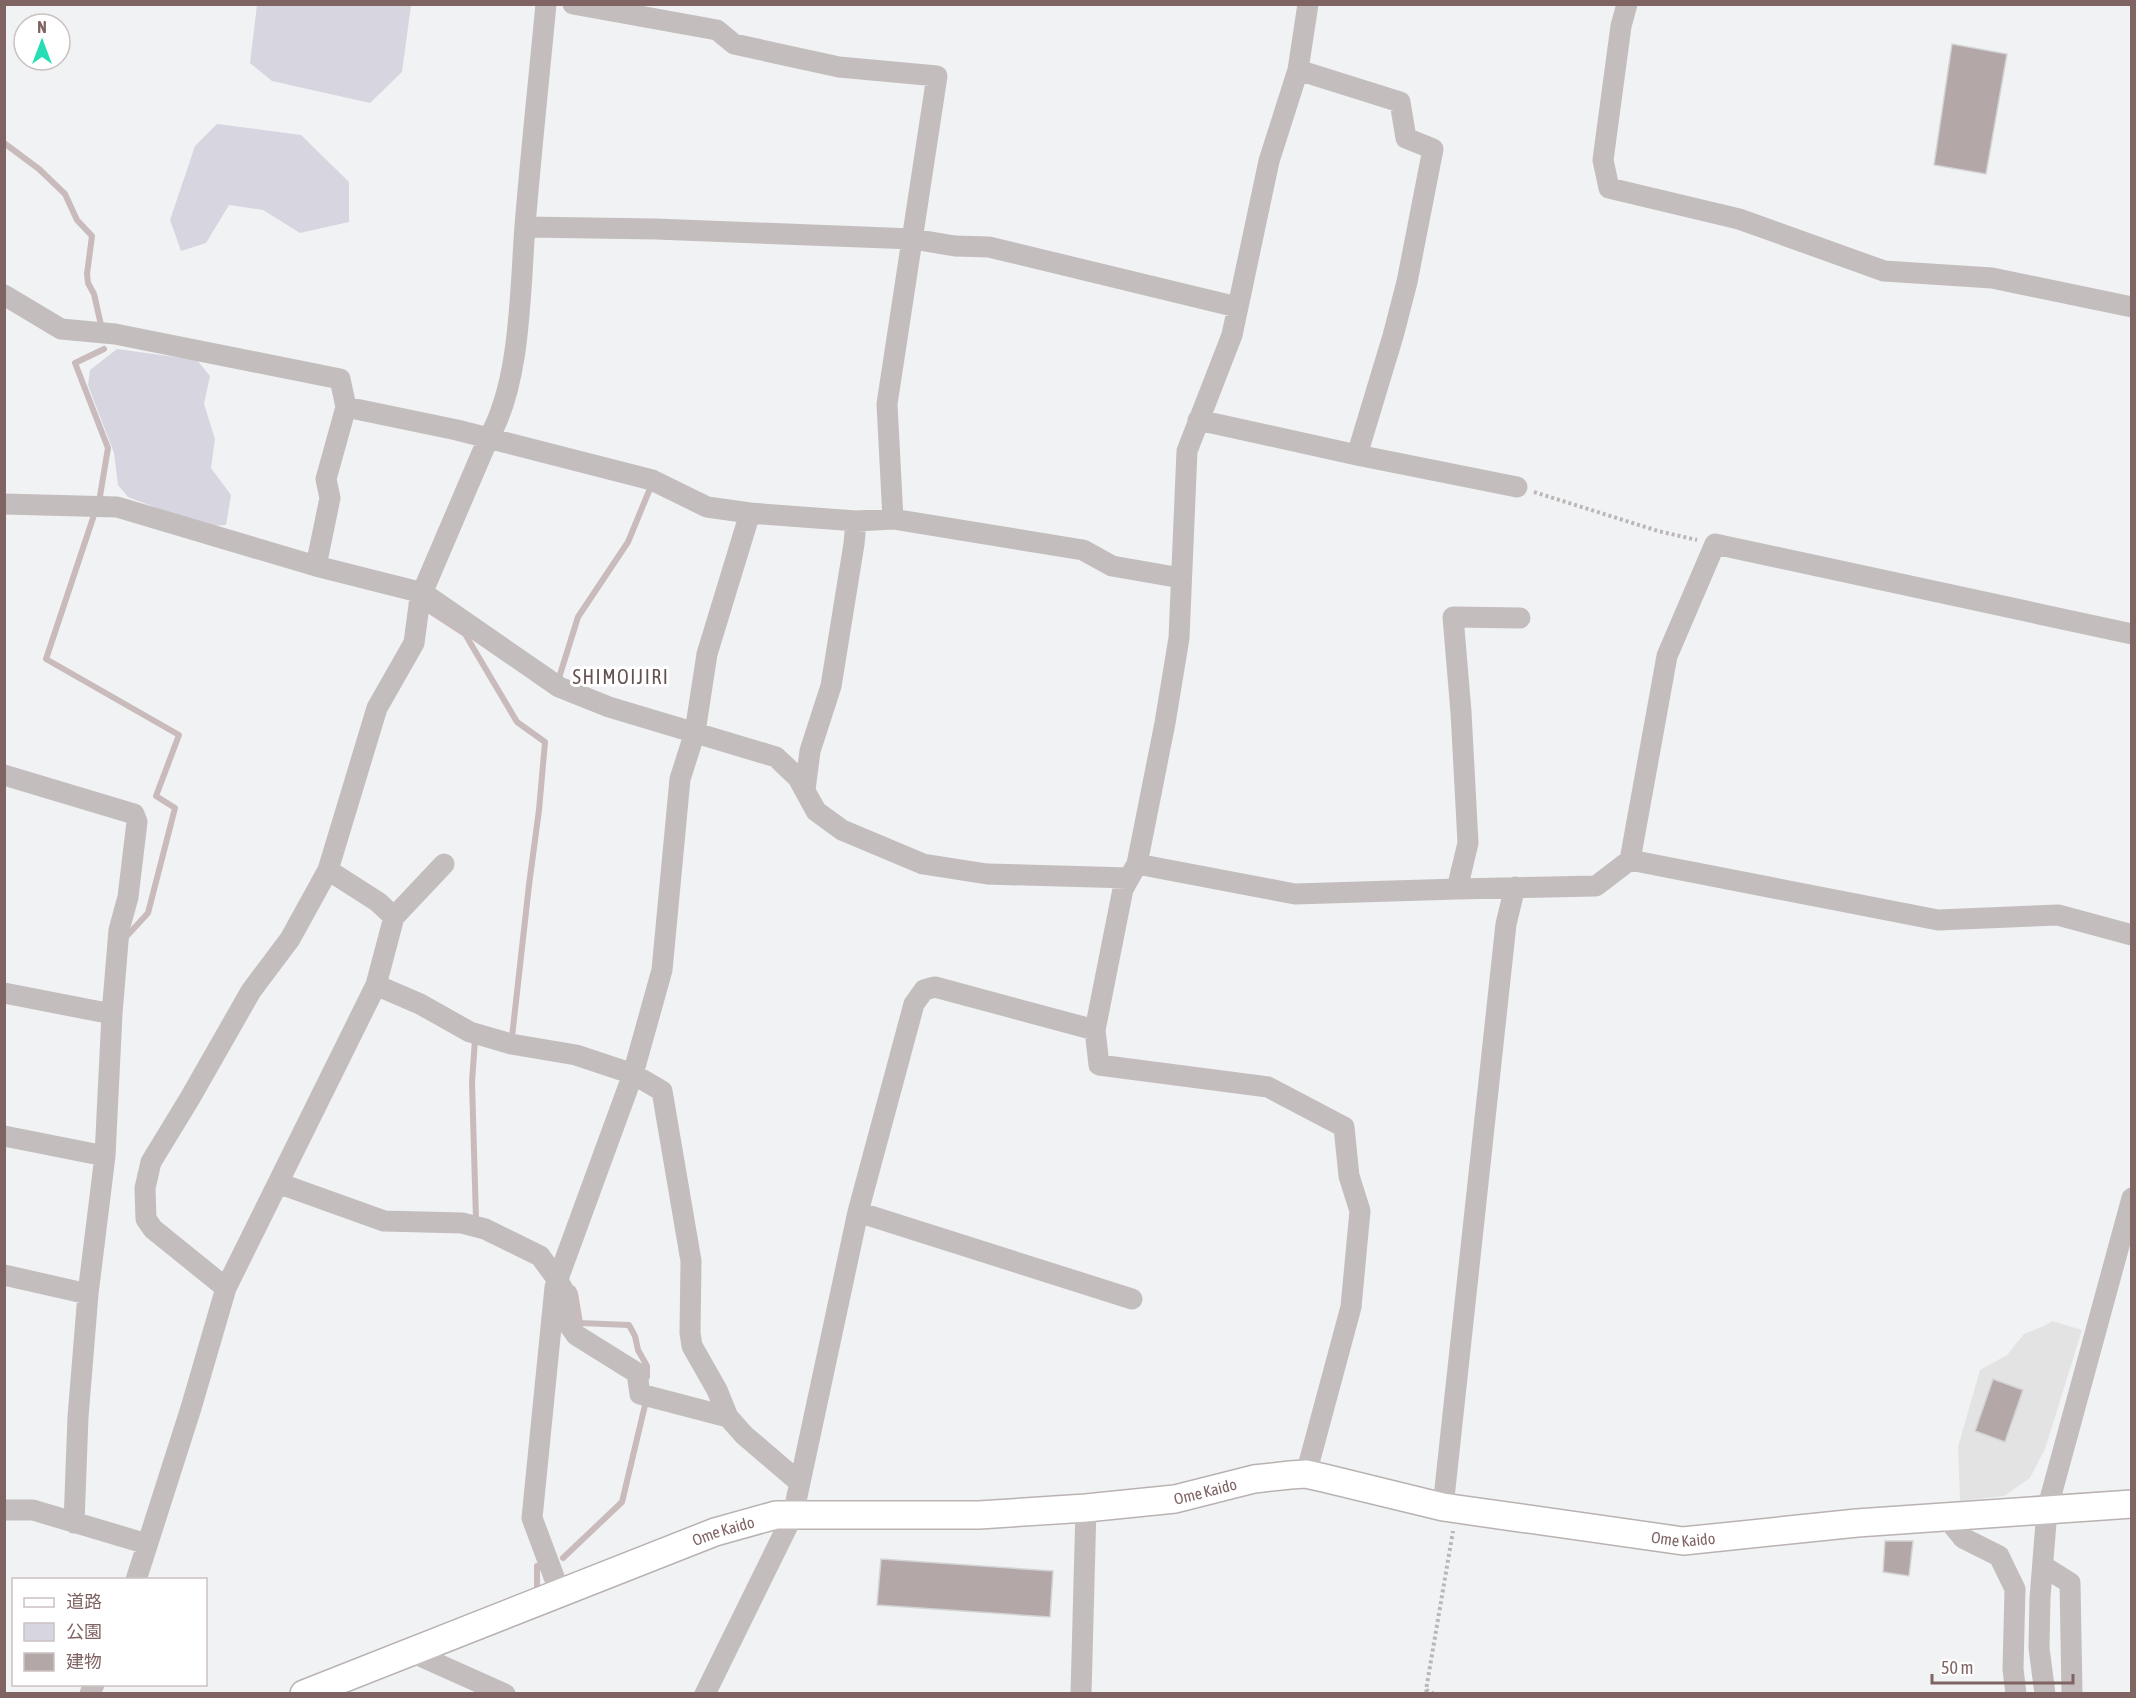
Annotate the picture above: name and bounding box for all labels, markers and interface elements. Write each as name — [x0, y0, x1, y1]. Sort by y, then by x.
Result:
north arrow — [12, 12, 72, 72]
text: N — [37, 18, 47, 36]
district label: SHIMOIJIRI — [573, 665, 669, 688]
street label: Ome Kaido — [1172, 1475, 1239, 1508]
street label: Ome Kaido — [690, 1513, 756, 1549]
street label: Ome Kaido — [1650, 1528, 1716, 1550]
legend — [12, 1578, 207, 1686]
text: 道路 — [66, 1591, 102, 1612]
text: 公園 — [66, 1621, 102, 1642]
scale bar — [1932, 1647, 2073, 1685]
text: 建物 — [66, 1651, 102, 1672]
text: 50 m — [1941, 1657, 1973, 1678]

